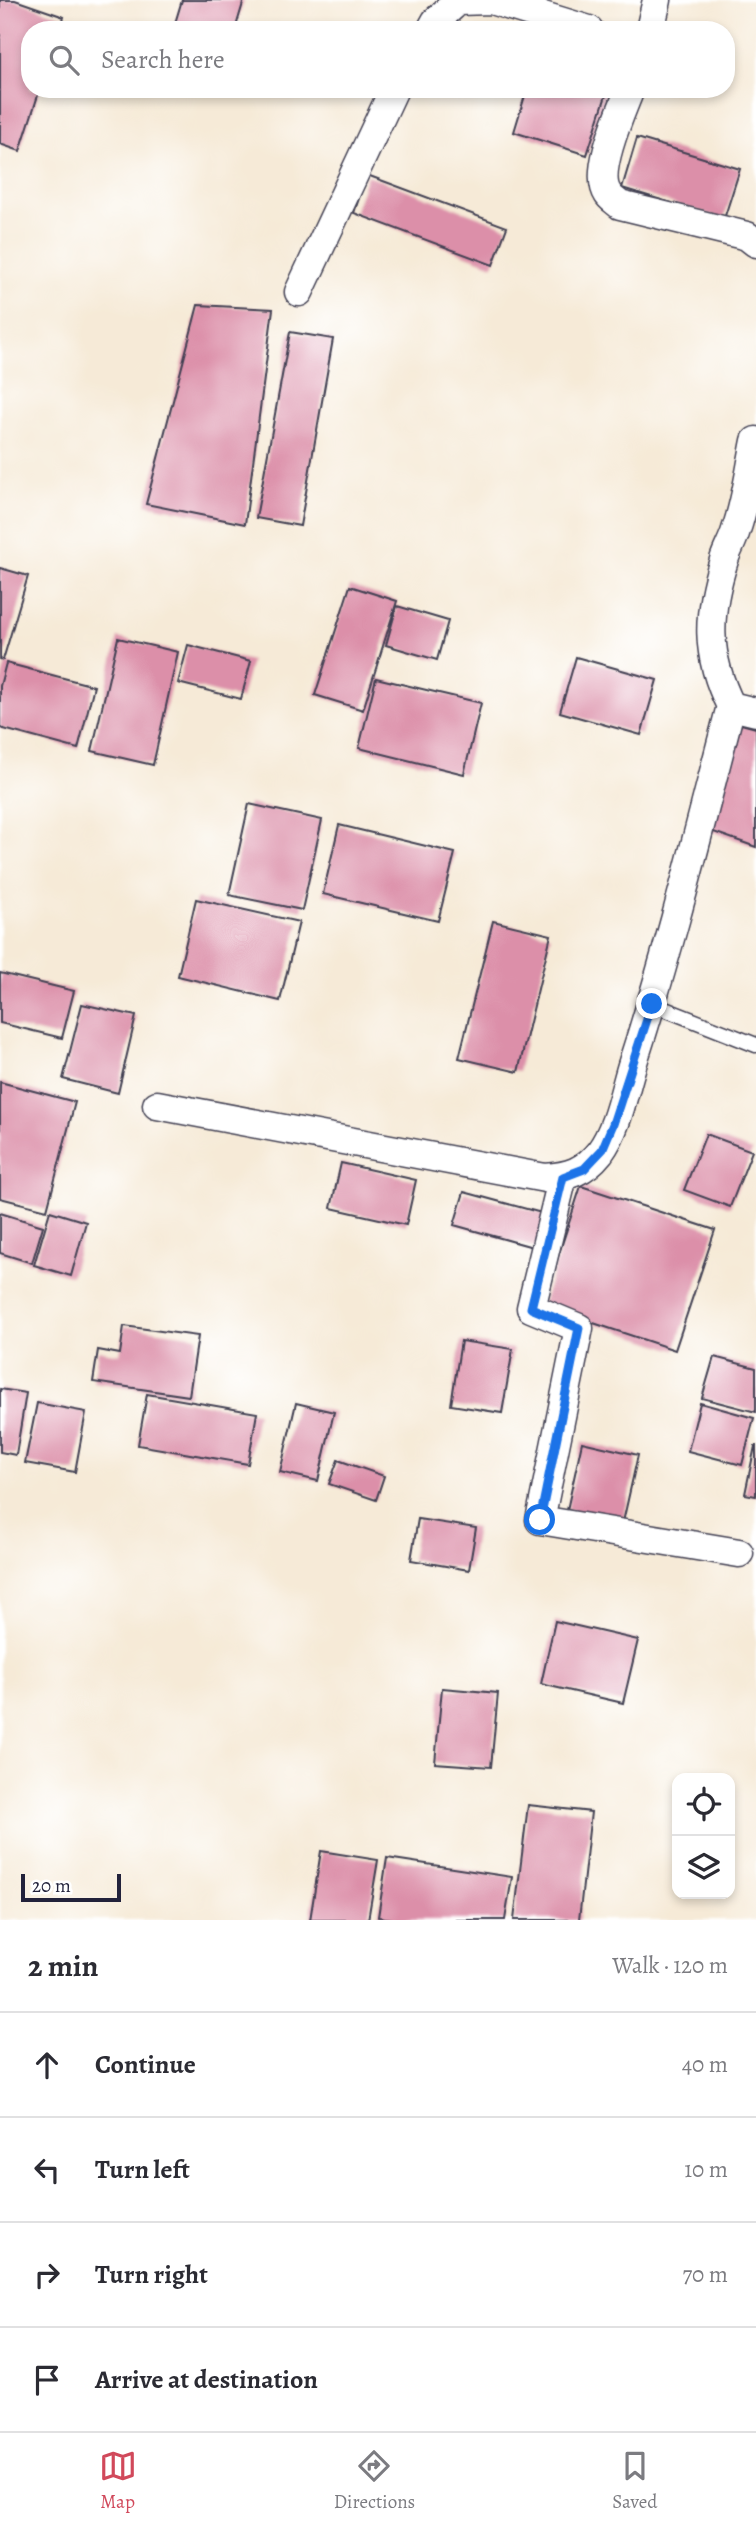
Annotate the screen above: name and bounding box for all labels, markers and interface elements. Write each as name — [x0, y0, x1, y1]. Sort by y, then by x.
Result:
search box — [21, 21, 735, 98]
icon: search — [45, 41, 83, 79]
text: Search here — [101, 42, 225, 77]
route end — [636, 988, 667, 1019]
route start — [524, 1504, 555, 1535]
map controls — [672, 1773, 735, 1899]
button: locate — [672, 1773, 735, 1836]
button: layers — [672, 1836, 735, 1899]
scale bar — [21, 1871, 121, 1903]
text: 20 m — [32, 1873, 71, 1899]
text: 2 min — [28, 1946, 98, 1986]
text: Walk · 120 m — [612, 1950, 728, 1981]
icon: ahead — [28, 2046, 66, 2084]
text: Continue — [95, 2047, 196, 2082]
text: 40 m — [682, 2049, 728, 2080]
icon: left — [28, 2151, 66, 2189]
text: Turn left — [95, 2152, 190, 2187]
text: 10 m — [684, 2154, 728, 2185]
icon: right — [28, 2256, 66, 2294]
text: Turn right — [95, 2257, 208, 2292]
text: 70 m — [682, 2259, 728, 2290]
icon: arrive — [28, 2361, 66, 2399]
text: Arrive at destination — [95, 2362, 318, 2397]
tab: Map — [99, 2447, 137, 2515]
tab: Directions — [334, 2447, 415, 2515]
tab: Saved — [612, 2447, 657, 2515]

